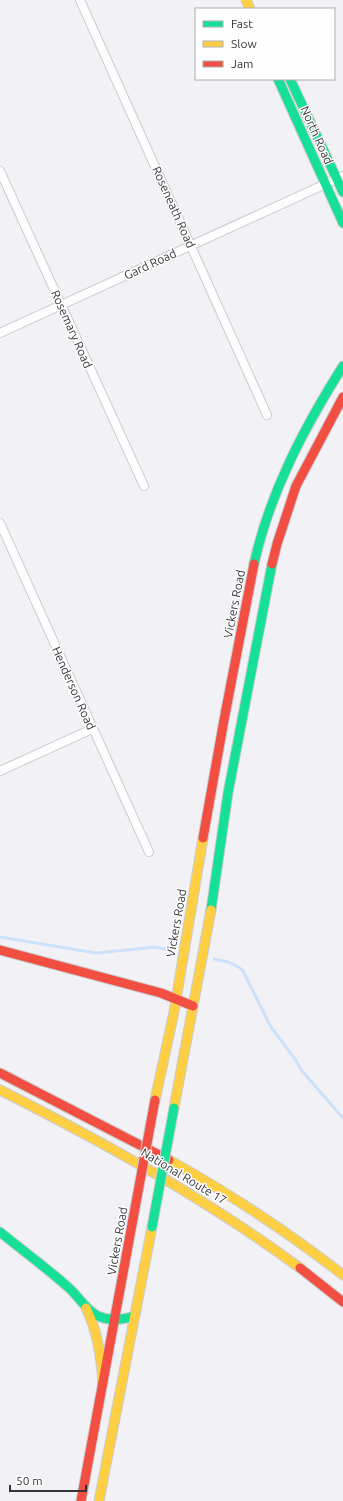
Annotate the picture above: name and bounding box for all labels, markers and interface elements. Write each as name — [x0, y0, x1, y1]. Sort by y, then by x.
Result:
legend — [195, 8, 335, 80]
text: Fast — [231, 17, 253, 30]
text: Slow — [231, 37, 257, 50]
text: Jam — [231, 57, 253, 70]
street label: North Road — [298, 104, 336, 166]
street label: Roseneath Road — [150, 164, 198, 250]
street label: Gard Road — [122, 246, 178, 282]
street label: Rosemary Road — [49, 288, 95, 370]
street label: Vickers Road — [221, 569, 247, 639]
street label: Henderson Road — [50, 644, 98, 732]
street label: Vickers Road — [164, 888, 188, 958]
street label: National Route 17 — [139, 1145, 229, 1207]
street label: Vickers Road — [105, 1206, 129, 1276]
scale bar — [10, 1467, 86, 1493]
text: 50 m — [16, 1474, 43, 1487]

